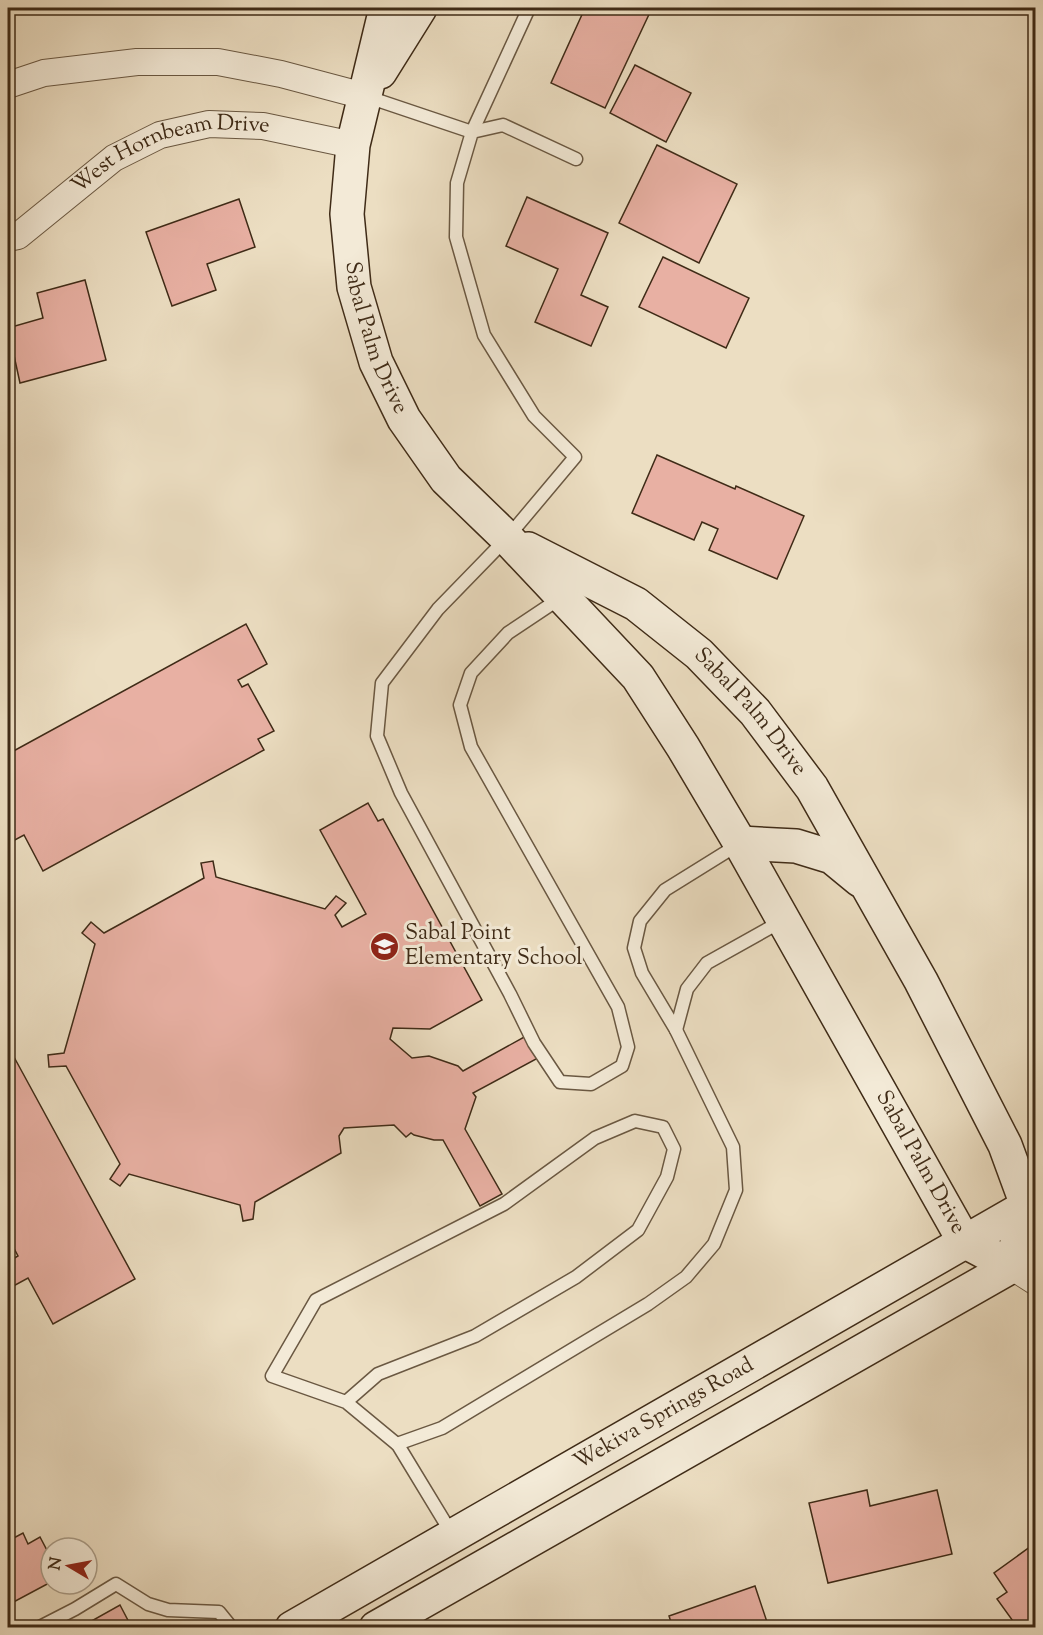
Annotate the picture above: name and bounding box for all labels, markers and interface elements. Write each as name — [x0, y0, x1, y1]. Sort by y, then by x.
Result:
street label: West Hornbeam Drive — [65, 108, 273, 202]
street label: Sabal Palm Drive — [336, 260, 415, 420]
street label: Sabal Palm Drive — [686, 641, 814, 783]
place label: Sabal Point Elementary School — [405, 918, 582, 975]
school or university icon: Sabal Point Elementary School — [368, 931, 400, 963]
street label: Sabal Palm Drive — [867, 1085, 973, 1240]
street label: Wekiva Springs Road — [568, 1350, 760, 1479]
north arrow — [39, 1536, 99, 1596]
text: N — [44, 1555, 69, 1572]

